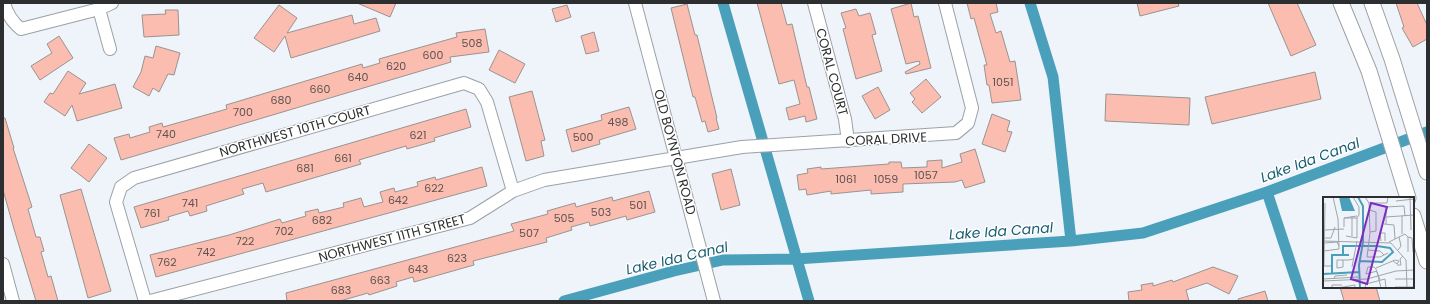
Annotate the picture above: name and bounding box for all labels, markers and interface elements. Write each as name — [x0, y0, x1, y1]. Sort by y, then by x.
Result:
street label: CORAL COURT — [811, 26, 853, 118]
house number: 508 — [462, 35, 482, 51]
house number: 600 — [423, 47, 443, 63]
house number: 620 — [386, 58, 406, 74]
house number: 640 — [348, 69, 368, 85]
house number: 1051 — [993, 74, 1013, 90]
house number: 660 — [310, 81, 331, 97]
street label: OLD BOYNTON ROAD — [649, 87, 701, 217]
house number: 680 — [271, 92, 292, 108]
street label: NORTHWEST 10TH COURT — [217, 100, 373, 162]
house number: 700 — [233, 104, 253, 120]
house number: 498 — [608, 114, 628, 130]
house number: 740 — [156, 126, 176, 142]
house number: 621 — [410, 127, 426, 143]
street label: CORAL DRIVE — [845, 127, 927, 151]
house number: 500 — [573, 129, 593, 145]
water label: Lake Ida Canal — [1258, 133, 1363, 187]
house number: 661 — [334, 150, 352, 166]
house number: 681 — [296, 160, 314, 176]
house number: 1057 — [914, 167, 938, 183]
house number: 1061 — [836, 171, 856, 187]
house number: 1059 — [874, 171, 898, 187]
house number: 622 — [424, 180, 444, 196]
house number: 642 — [388, 192, 408, 208]
house number: 741 — [182, 195, 198, 211]
house number: 501 — [629, 197, 647, 213]
inset map — [1323, 197, 1414, 288]
house number: 503 — [591, 204, 611, 220]
house number: 761 — [144, 205, 160, 221]
street label: NORTHWEST 11TH STREET — [316, 209, 468, 267]
house number: 505 — [554, 210, 574, 226]
house number: 682 — [312, 212, 332, 228]
water label: Lake Ida Canal — [948, 217, 1054, 245]
house number: 702 — [274, 223, 294, 239]
house number: 507 — [519, 225, 539, 241]
house number: 722 — [236, 233, 254, 249]
water label: Lake Ida Canal — [624, 236, 731, 279]
house number: 742 — [196, 244, 216, 260]
house number: 623 — [447, 250, 467, 266]
house number: 762 — [157, 254, 177, 270]
house number: 643 — [408, 261, 428, 277]
house number: 663 — [370, 272, 390, 288]
house number: 683 — [331, 282, 351, 298]

